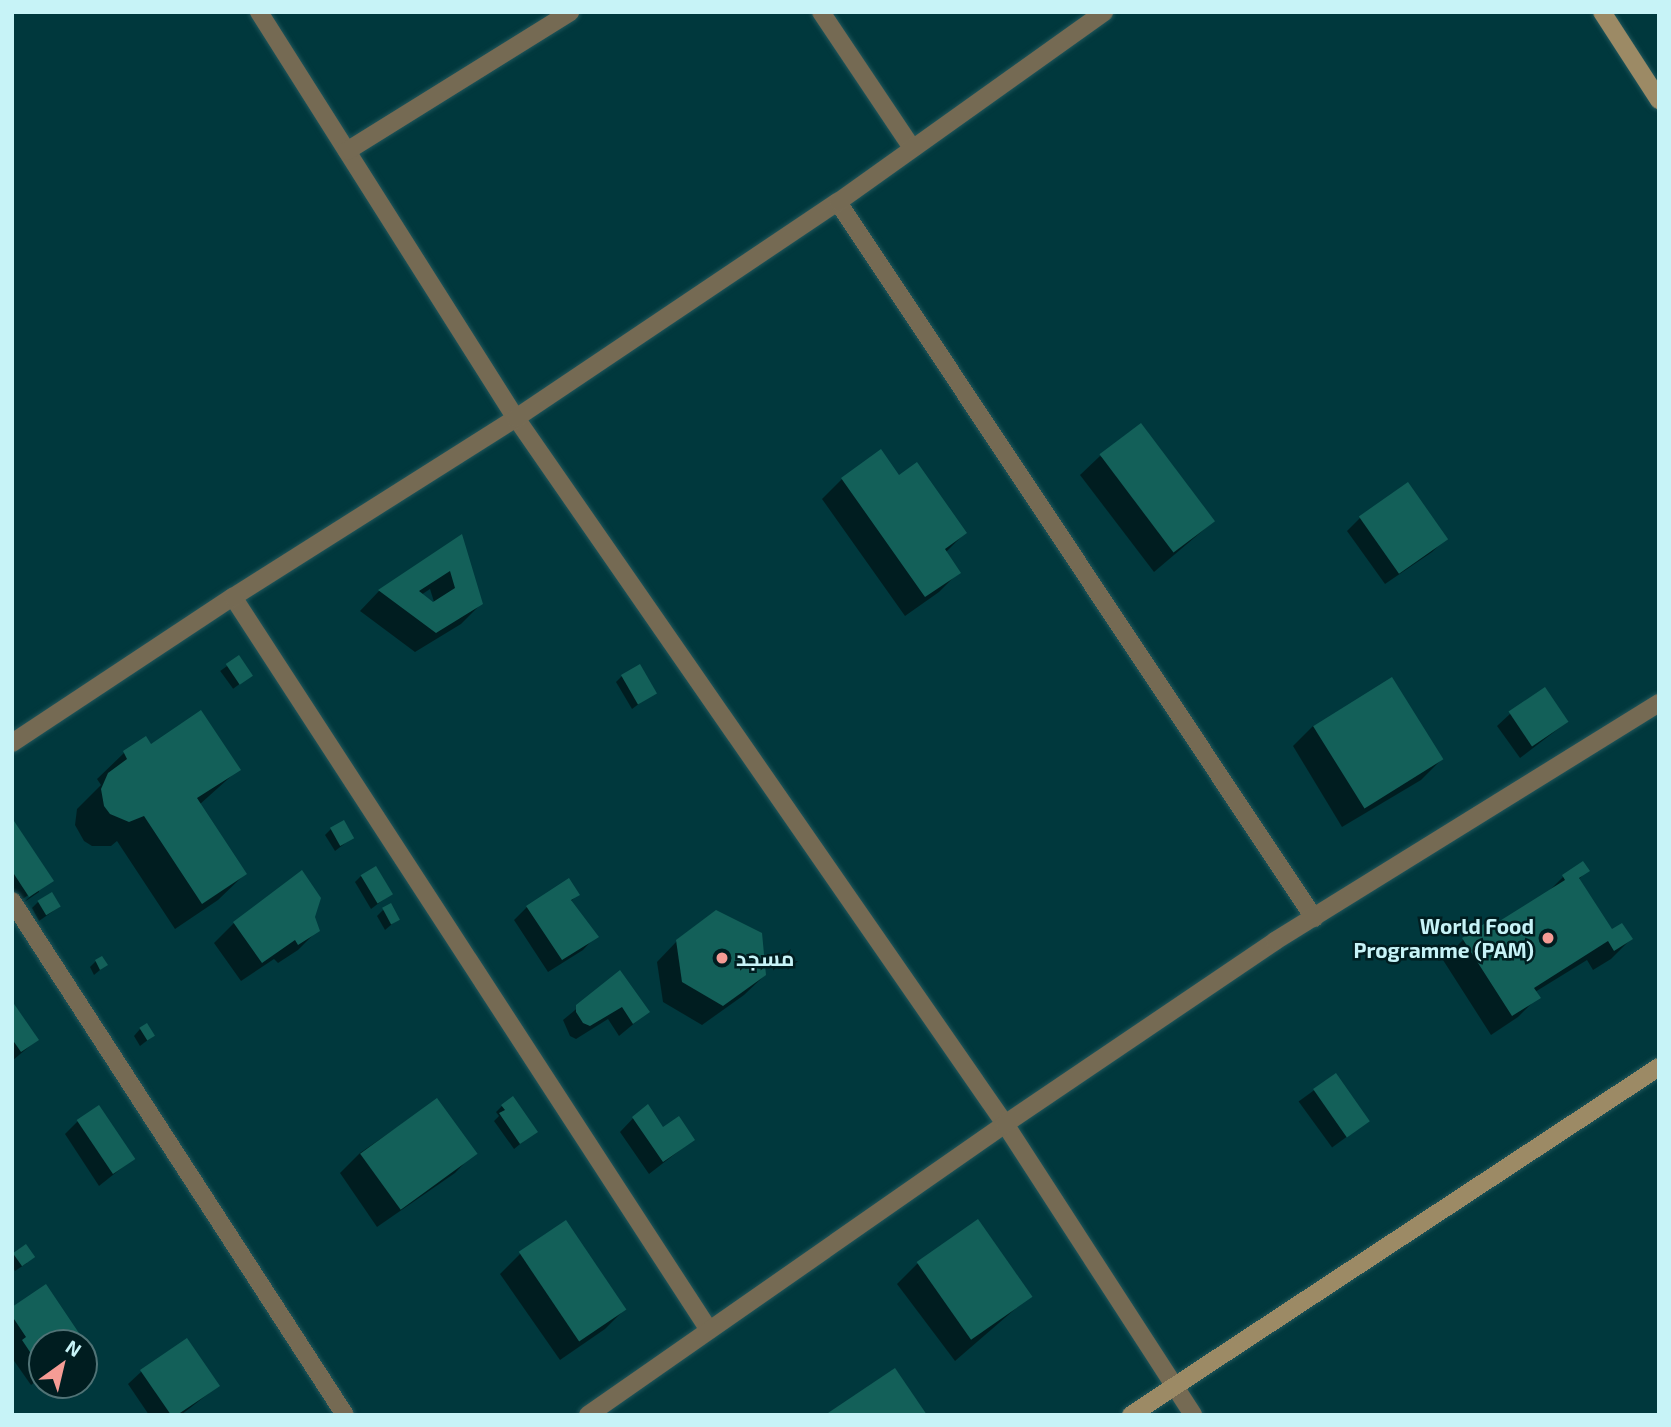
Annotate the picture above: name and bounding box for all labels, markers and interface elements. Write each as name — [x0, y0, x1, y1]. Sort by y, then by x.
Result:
place label: World Food Programme (PAM) — [1353, 913, 1534, 963]
marker: World Food Programme (PAM) — [1540, 930, 1556, 946]
place label: مسجد — [736, 945, 794, 971]
marker: مسجد — [714, 950, 730, 966]
north arrow — [28, 1329, 98, 1399]
text: N — [62, 1334, 86, 1361]

